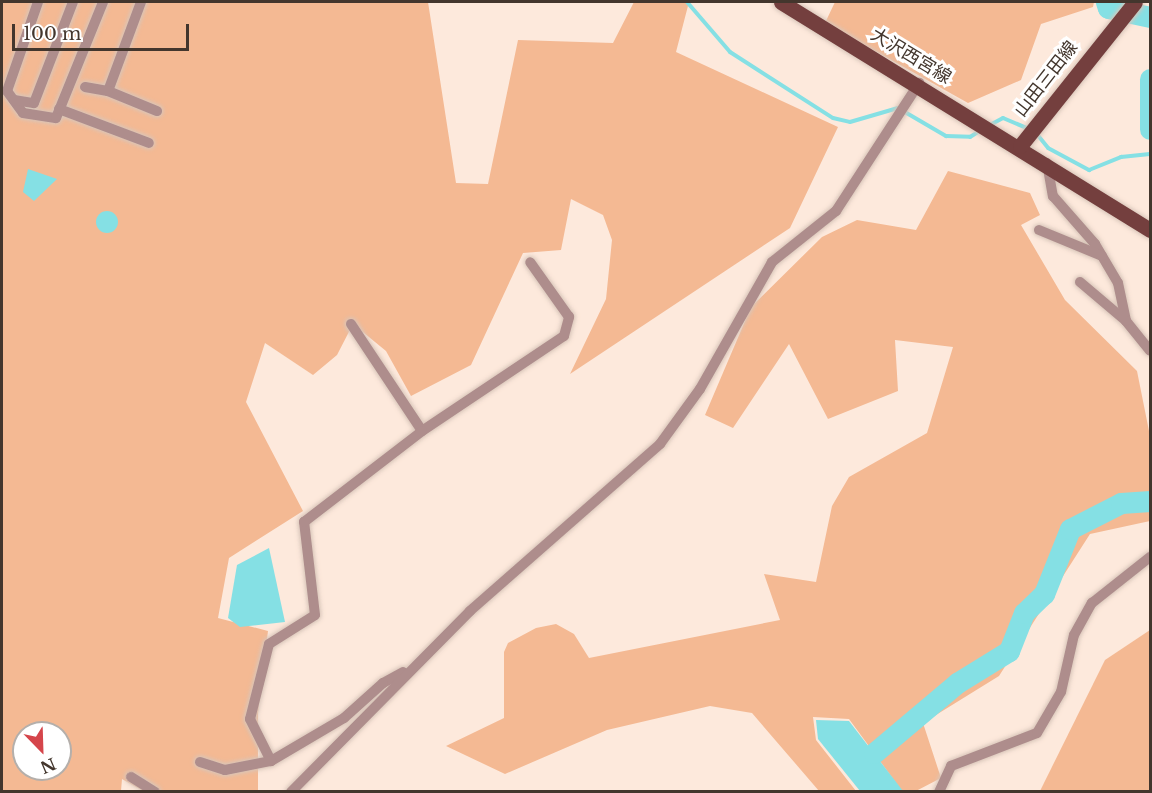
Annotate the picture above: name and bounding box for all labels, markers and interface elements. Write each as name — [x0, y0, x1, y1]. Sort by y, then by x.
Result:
scale bar — [15, 12, 192, 50]
text: 100 m — [23, 23, 81, 45]
street label: 大沢西宮線 — [867, 24, 955, 88]
street label: 山田三田線 — [1010, 37, 1082, 121]
north arrow — [12, 721, 72, 781]
text: N — [37, 754, 59, 778]

